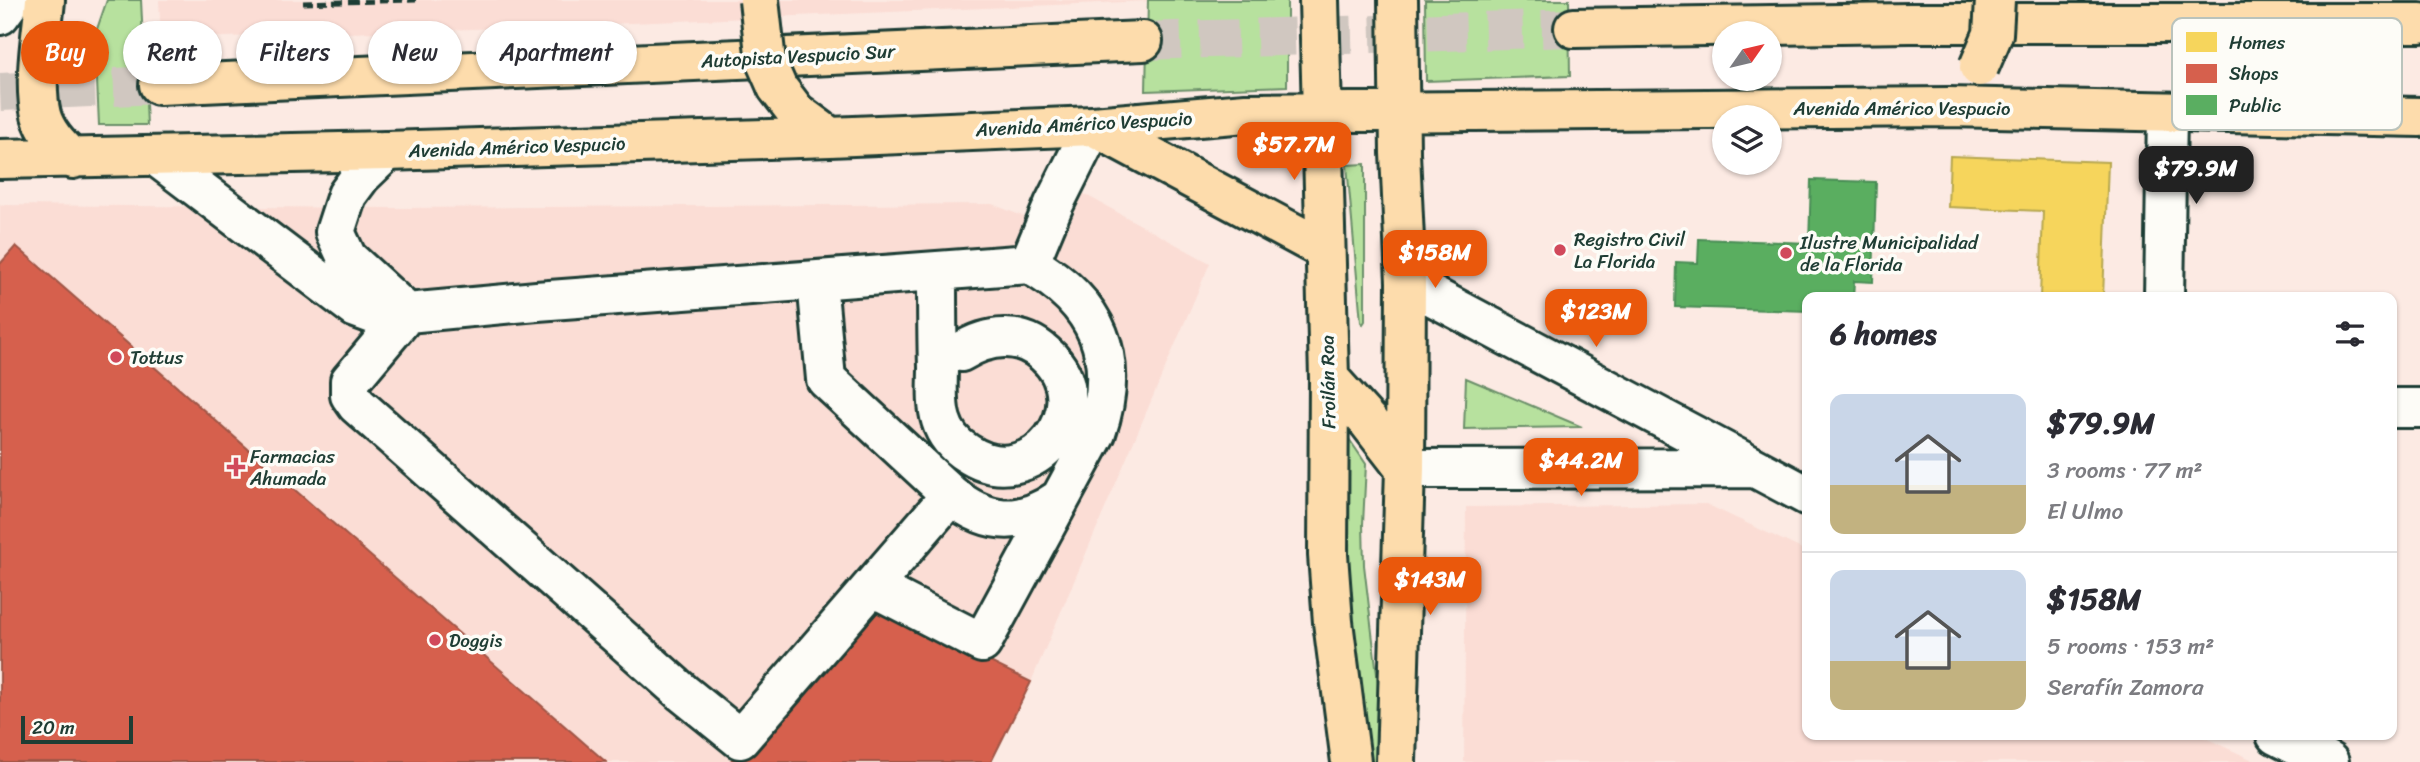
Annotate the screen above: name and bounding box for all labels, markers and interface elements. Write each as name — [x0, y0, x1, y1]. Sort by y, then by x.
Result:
legend — [2172, 18, 2402, 130]
chip: Buy — [21, 21, 109, 84]
chip: Rent — [123, 21, 222, 84]
chip: Filters — [236, 21, 354, 84]
chip: New — [368, 21, 462, 84]
chip: Apartment — [476, 21, 637, 84]
north arrow — [1712, 21, 1782, 91]
map controls — [1712, 21, 1782, 175]
text: Homes — [2229, 26, 2285, 59]
street label: Autopista Vespucio Sur — [699, 34, 897, 78]
text: Shops — [2229, 57, 2279, 90]
text: Public — [2229, 89, 2282, 122]
street label: Avenida Américo Vespucio — [1793, 92, 2010, 125]
street label: Avenida Américo Vespucio — [974, 102, 1193, 146]
button: layers — [1712, 105, 1782, 175]
pin: $57.7M — [1237, 122, 1351, 182]
text: $57.7M — [1253, 124, 1335, 165]
street label: Avenida Américo Vespucio — [407, 127, 626, 167]
pin: $79.9M — [2139, 146, 2253, 206]
text: $79.9M — [2155, 148, 2237, 189]
place label: Registro Civil La Florida — [1574, 223, 1686, 278]
place label: Ilustre Municipalidad de la Florida — [1799, 226, 1980, 281]
pin: $158M — [1386, 230, 1484, 290]
text: $158M — [1399, 232, 1471, 273]
marker: Registro Civil La Florida — [1552, 242, 1568, 258]
marker: Ilustre Municipalidad de la Florida — [1778, 245, 1794, 261]
pin: $123M — [1547, 290, 1645, 349]
text: $123M — [1561, 291, 1631, 332]
text: 6 homes — [1830, 307, 1937, 361]
icon: filters — [2331, 315, 2369, 353]
street label: Froilán Roa — [1311, 334, 1345, 429]
place label: Tottus — [130, 341, 183, 374]
marker: Tottus — [108, 349, 124, 365]
text: $79.9M — [2047, 396, 2155, 450]
icon: home — [1886, 422, 1970, 506]
pin: $44.2M — [1524, 438, 1638, 498]
place label: Farmacias Ahumada — [249, 440, 335, 495]
text: $44.2M — [1539, 440, 1623, 481]
text: 3 rooms · 77 m² — [2047, 450, 2203, 491]
marker: Farmacias Ahumada — [228, 459, 244, 475]
text: El Ulmo — [2047, 491, 2123, 532]
pin: $143M — [1381, 558, 1479, 617]
text: $143M — [1394, 559, 1466, 600]
text: $158M — [2047, 572, 2141, 626]
icon: home — [1886, 598, 1970, 682]
place label: Doggis — [449, 624, 502, 657]
text: 5 rooms · 153 m² — [2047, 626, 2214, 667]
marker: Doggis — [427, 632, 443, 648]
text: Serafín Zamora — [2047, 667, 2203, 708]
text: 20 m — [32, 711, 75, 744]
scale bar — [21, 713, 133, 745]

